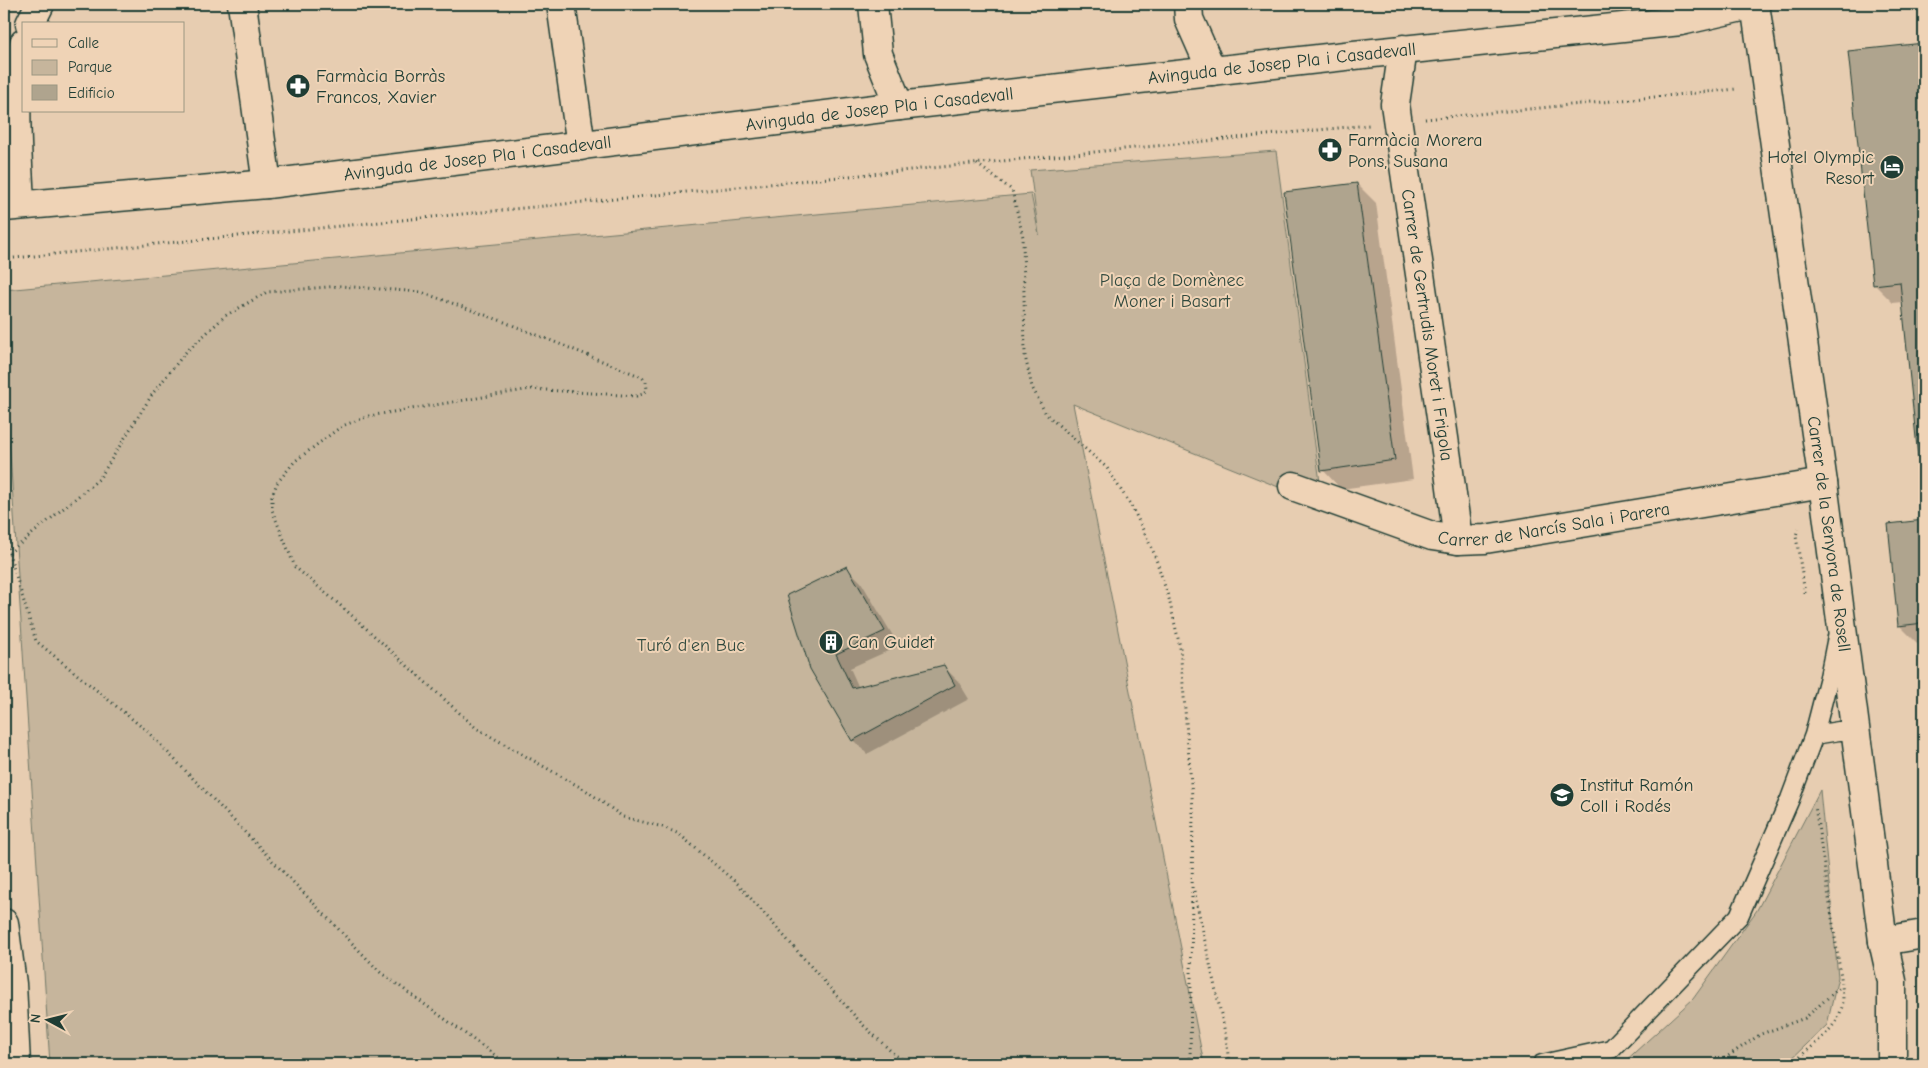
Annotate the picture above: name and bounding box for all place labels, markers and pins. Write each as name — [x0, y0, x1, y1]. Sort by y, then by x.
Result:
place label: Farmàcia Borràs Francos, Xavier — [316, 66, 445, 108]
pharmacy icon: Farmàcia Borràs Francos, Xavier — [285, 73, 311, 99]
place label: Farmàcia Morera Pons, Susana — [1348, 130, 1483, 172]
pharmacy icon: Farmàcia Morera Pons, Susana — [1317, 137, 1343, 163]
place label: Hotel Olympic Resort — [1767, 147, 1875, 189]
hotel icon: Hotel Olympic Resort — [1879, 154, 1905, 180]
building icon: Can Guidet — [818, 629, 844, 655]
place label: Can Guidet — [848, 632, 935, 653]
place label: Institut Ramón Coll i Rodés — [1580, 775, 1693, 817]
school or university icon: Institut Ramón Coll i Rodés — [1549, 782, 1575, 808]

